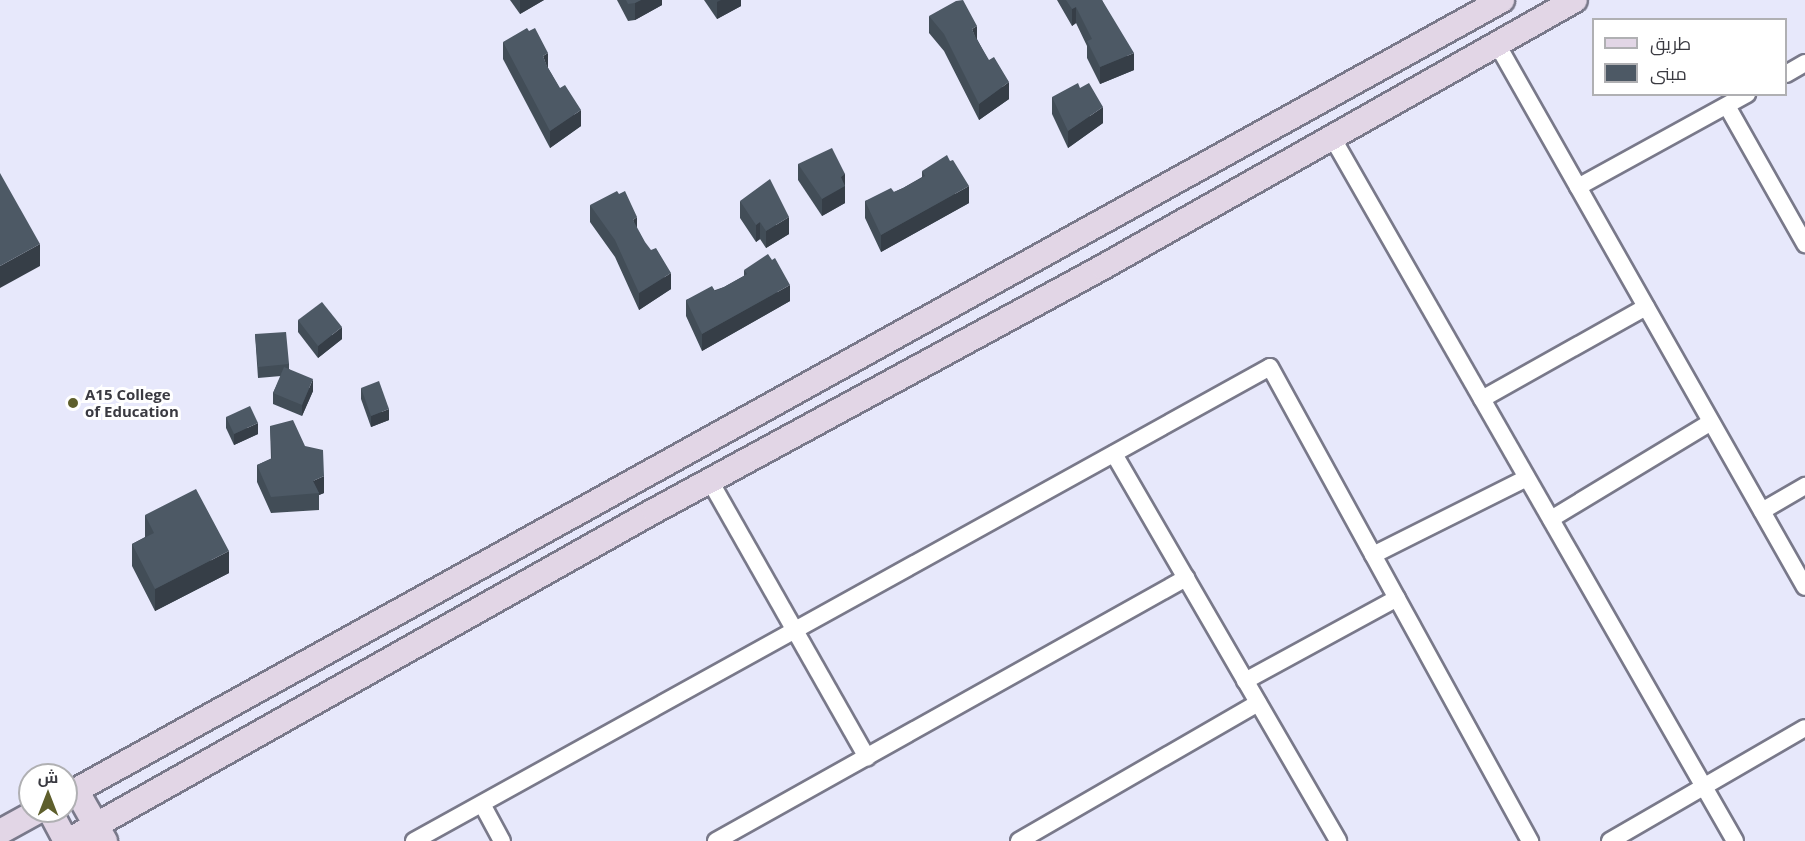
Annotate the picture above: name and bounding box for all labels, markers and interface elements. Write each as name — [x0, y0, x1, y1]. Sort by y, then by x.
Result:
legend — [1592, 18, 1787, 96]
text: طريق — [1650, 31, 1691, 55]
text: مبنى — [1650, 61, 1687, 85]
place label: A15 College of Education — [85, 385, 179, 420]
marker: A15 College of Education — [66, 396, 80, 410]
north arrow — [18, 763, 78, 823]
text: ش — [38, 766, 58, 788]

